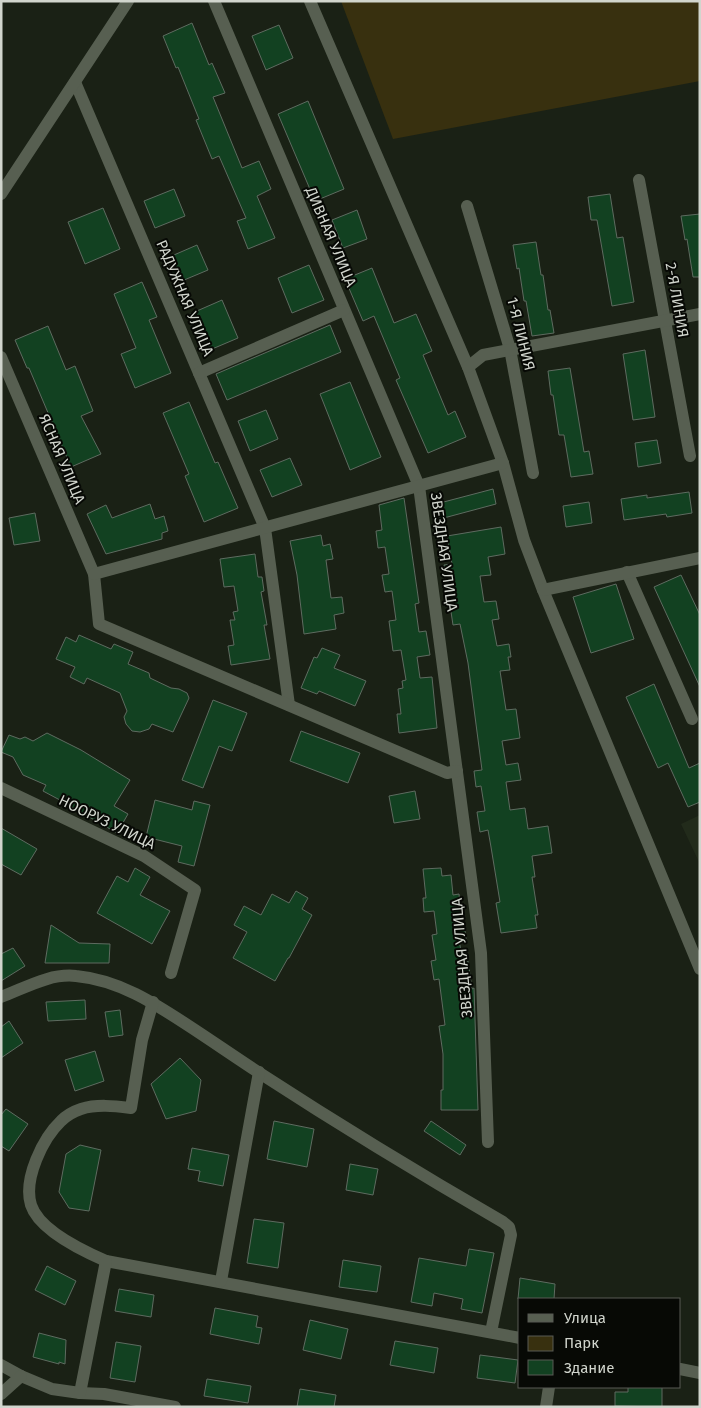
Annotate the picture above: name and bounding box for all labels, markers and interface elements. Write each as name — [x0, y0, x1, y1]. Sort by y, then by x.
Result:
street label: ДИВНАЯ УЛИЦА — [301, 183, 360, 290]
street label: РАДУЖНАЯ УЛИЦА — [152, 237, 218, 359]
street label: 2-Я ЛИНИЯ — [662, 261, 692, 339]
street label: 1-Я ЛИНИЯ — [503, 295, 539, 373]
street label: ЯСНАЯ УЛИЦА — [35, 411, 89, 507]
street label: ЗВЕЗДНАЯ УЛИЦА — [427, 491, 461, 613]
street label: НООРУЗ УЛИЦА — [56, 791, 159, 853]
street label: ЗВЕЗДНАЯ УЛИЦА — [448, 897, 476, 1019]
legend — [518, 1298, 681, 1388]
text: Улица — [564, 1309, 606, 1327]
text: Парк — [564, 1334, 599, 1352]
text: Здание — [564, 1359, 614, 1377]

